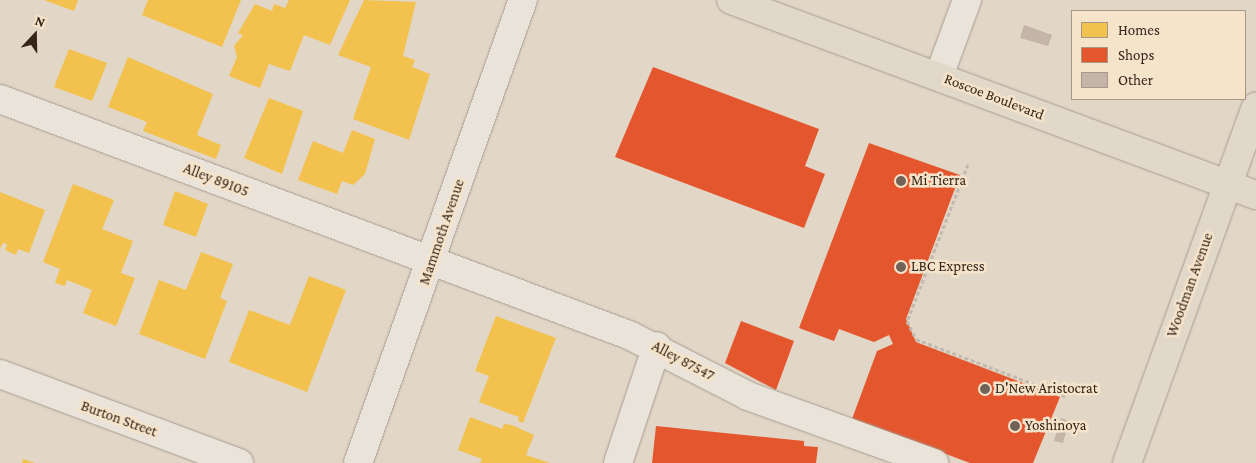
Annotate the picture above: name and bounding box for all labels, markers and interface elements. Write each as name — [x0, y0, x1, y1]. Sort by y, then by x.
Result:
north arrow — [10, 10, 60, 60]
legend — [1071, 10, 1246, 100]
text: N — [33, 12, 48, 30]
text: Homes — [1118, 22, 1160, 38]
text: Shops — [1118, 47, 1154, 63]
street label: Roscoe Boulevard — [942, 70, 1046, 124]
text: Other — [1118, 72, 1153, 88]
street label: Alley 89105 — [181, 159, 251, 201]
place label: Mi Tierra — [911, 172, 966, 190]
marker: Mi Tierra — [895, 175, 907, 187]
street label: Mammoth Avenue — [415, 177, 469, 287]
street label: Woodman Avenue — [1163, 230, 1217, 340]
place label: LBC Express — [911, 258, 985, 276]
marker: LBC Express — [895, 261, 907, 273]
street label: Alley 87547 — [649, 337, 717, 385]
place label: D'New Aristocrat — [995, 380, 1098, 398]
marker: D'New Aristocrat — [979, 383, 991, 395]
street label: Burton Street — [78, 397, 160, 441]
place label: Yoshinoya — [1025, 417, 1086, 435]
marker: Yoshinoya — [1009, 420, 1021, 432]

